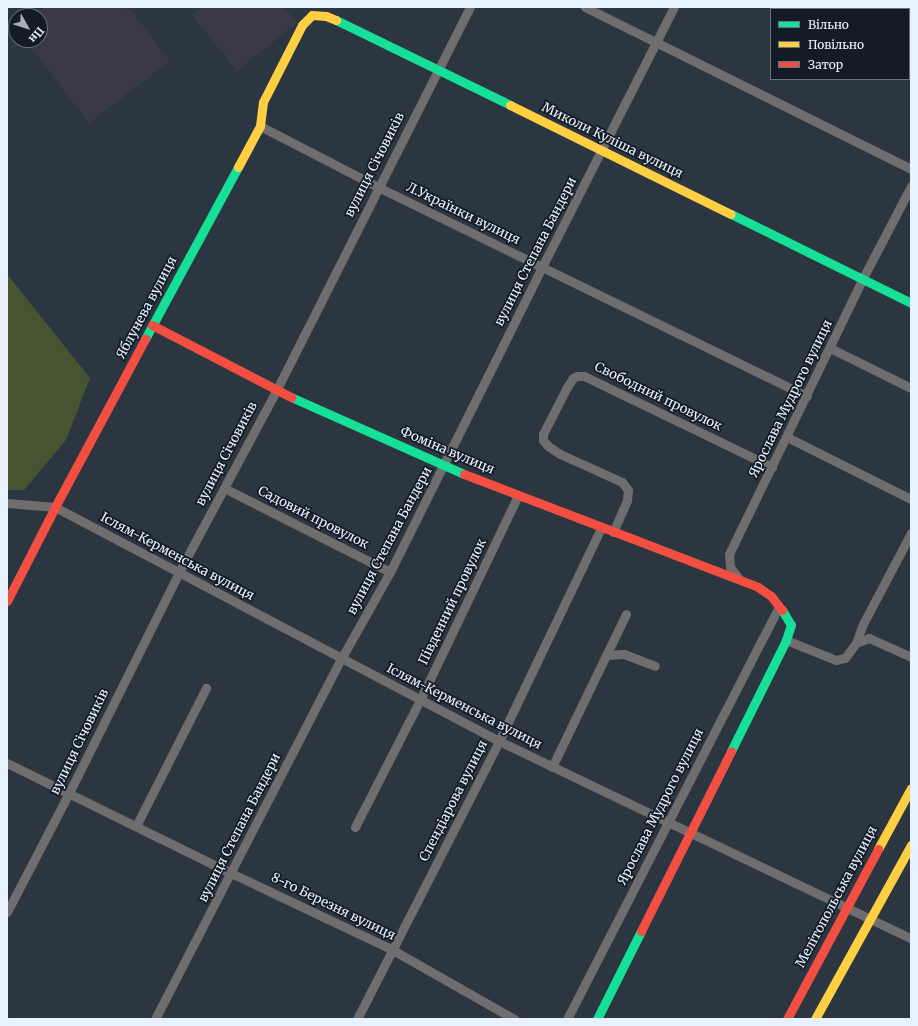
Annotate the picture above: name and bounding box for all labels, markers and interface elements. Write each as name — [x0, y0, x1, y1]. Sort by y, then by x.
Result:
north arrow — [8, 8, 48, 48]
legend — [770, 8, 910, 80]
text: Вільно — [808, 17, 849, 32]
text: Пн — [26, 24, 47, 46]
text: Повільно — [808, 37, 864, 52]
text: Затор — [808, 57, 843, 72]
street label: Миколи Куліша вулиця — [539, 100, 685, 182]
street label: вулиця Січовиків — [342, 110, 408, 220]
street label: вулиця Степана Бандери — [492, 175, 580, 329]
street label: Л.Українки вулиця — [404, 180, 522, 248]
street label: Яблунева вулиця — [113, 254, 181, 362]
street label: Ярослава Мудрого вулиця — [746, 318, 836, 480]
street label: Свободний провулок — [592, 359, 724, 435]
street label: вулиця Січовиків — [193, 399, 261, 509]
street label: Фоміна вулиця — [398, 424, 496, 478]
street label: вулиця Степана Бандери — [344, 464, 436, 618]
street label: Садовий провулок — [255, 483, 371, 553]
street label: Іслям-Керменська вулиця — [97, 510, 257, 604]
street label: Південний провулок — [416, 536, 490, 668]
street label: Іслям-Керменська вулиця — [384, 661, 544, 753]
street label: вулиця Січовиків — [48, 687, 112, 797]
street label: Ярослава Мудрого вулиця — [615, 726, 707, 888]
street label: Спендіарова вулиця — [417, 738, 491, 864]
street label: вулиця Степана Бандери — [196, 751, 284, 905]
street label: Мелітопольська вулиця — [793, 824, 881, 970]
street label: 8-го Березня вулиця — [268, 870, 398, 944]

